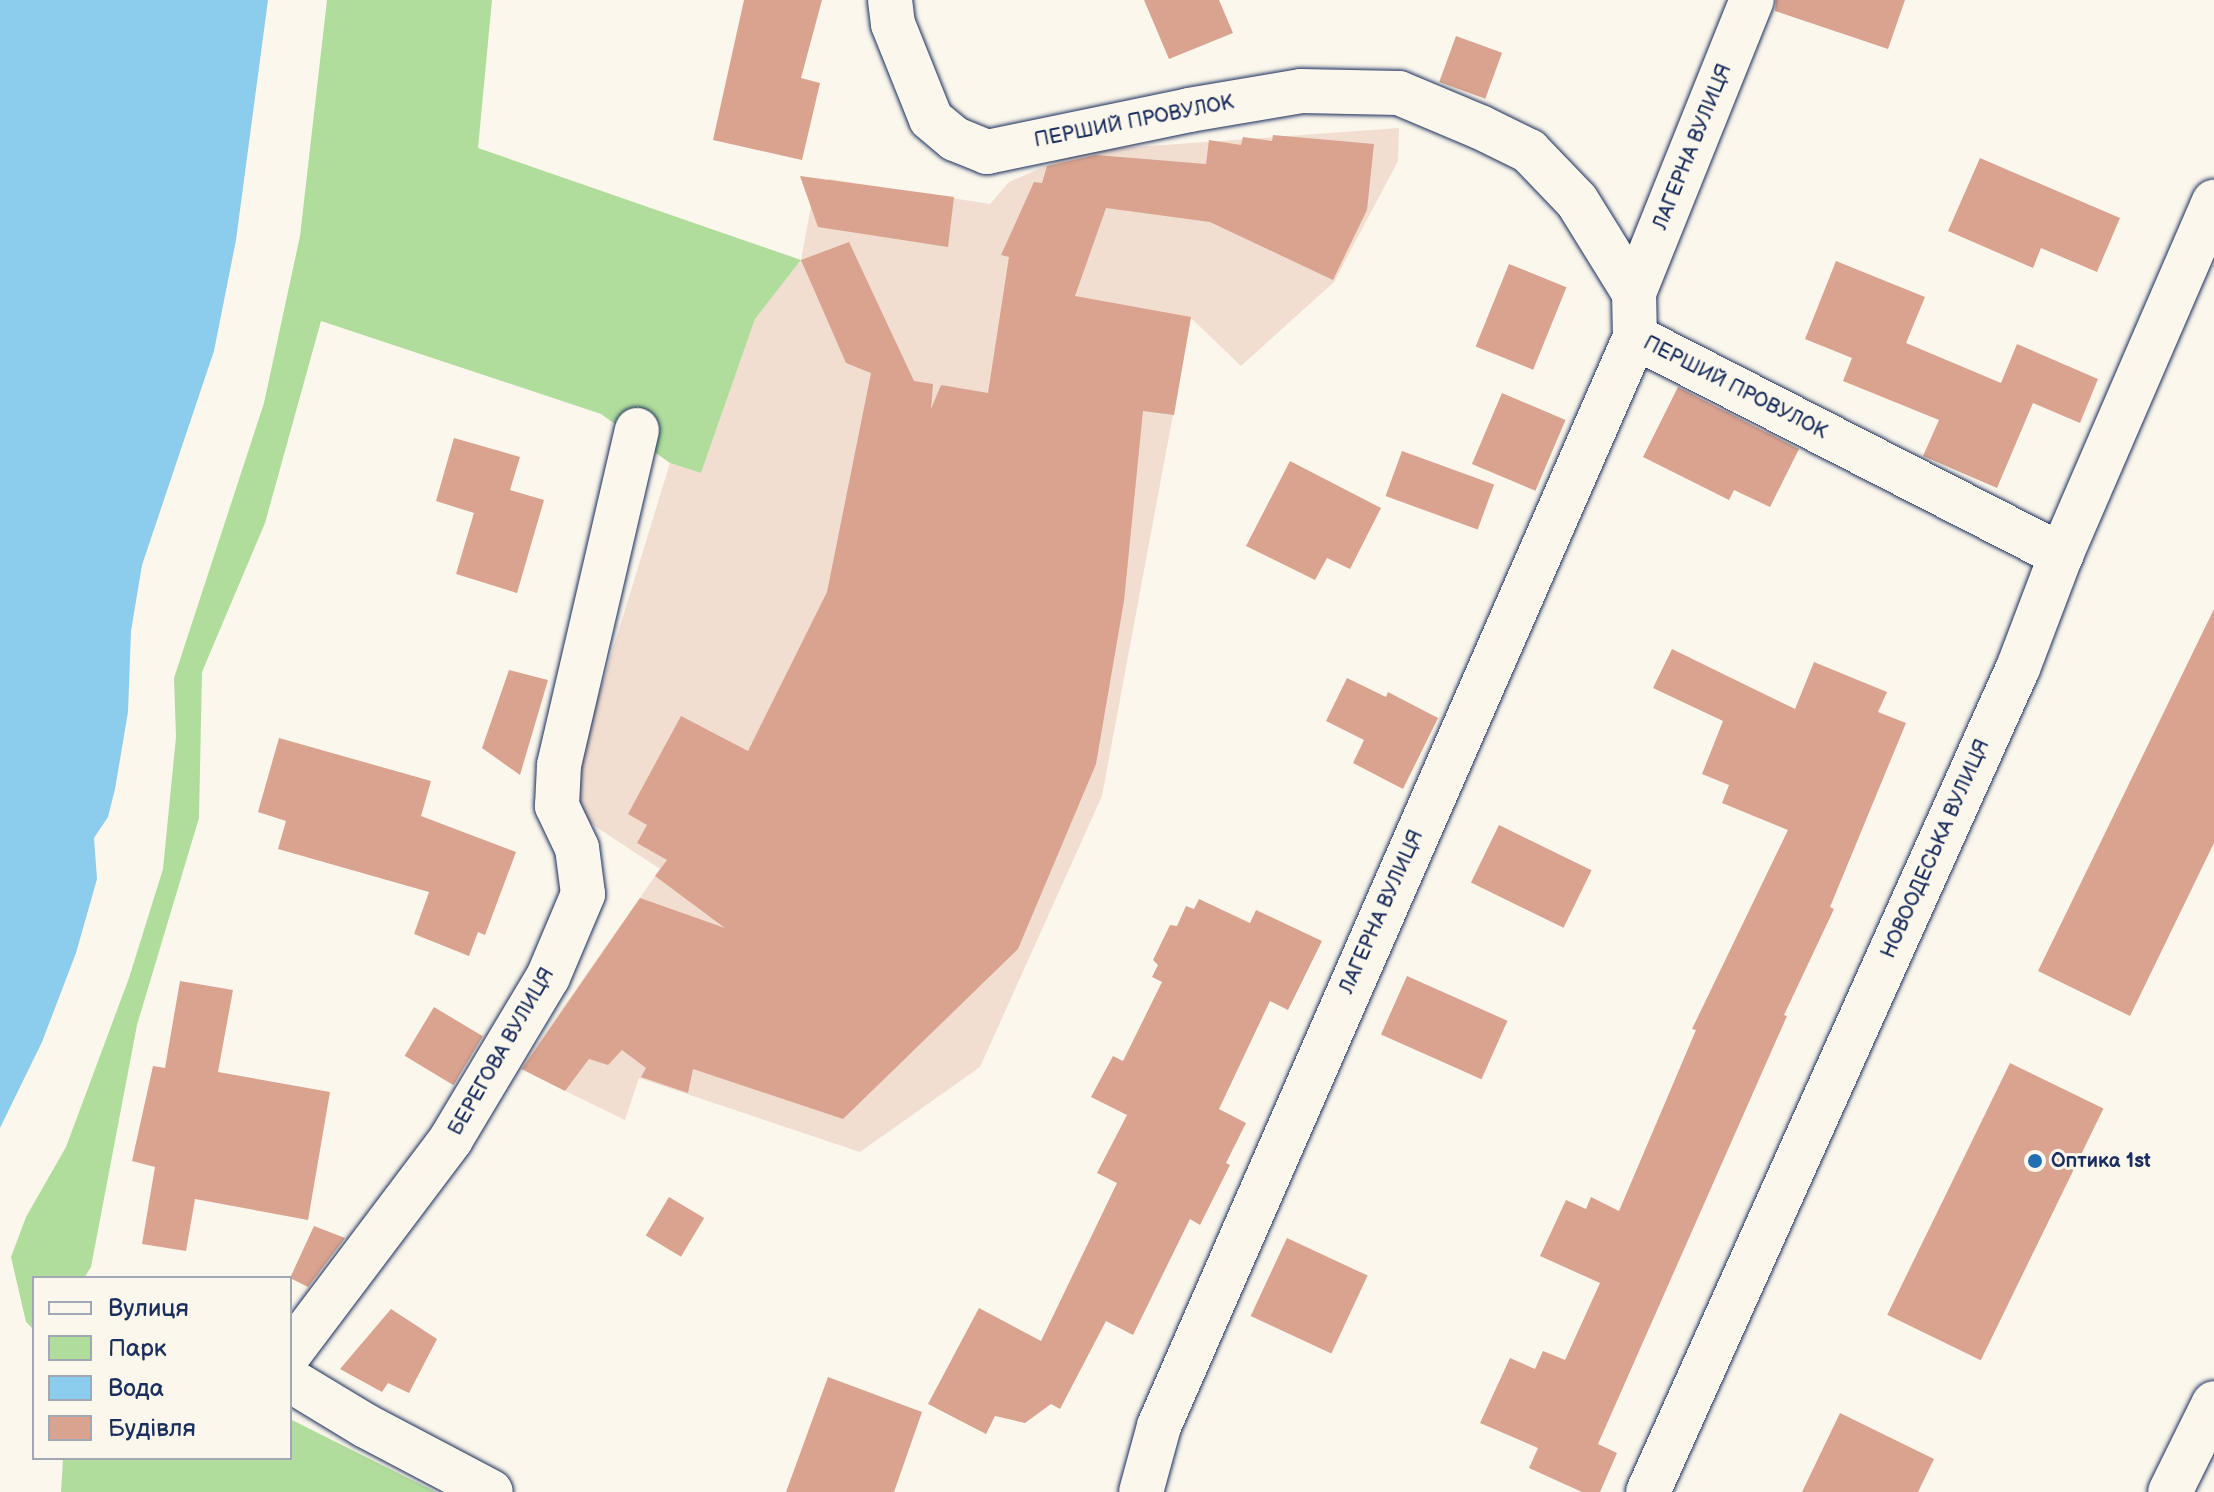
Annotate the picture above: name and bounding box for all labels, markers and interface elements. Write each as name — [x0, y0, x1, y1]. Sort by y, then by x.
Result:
street label: ЛАГЕРНА ВУЛИЦЯ — [1649, 61, 1737, 233]
street label: ПЕРШИЙ ПРОВУЛОК — [1032, 91, 1236, 153]
street label: ПЕРШИЙ ПРОВУЛОК — [1639, 331, 1831, 445]
street label: НОВООДЕСЬКА ВУЛИЦЯ — [1877, 736, 1995, 962]
street label: ЛАГЕРНА ВУЛИЦЯ — [1335, 826, 1429, 998]
street label: БЕРЕГОВА ВУЛИЦЯ — [444, 964, 560, 1140]
place label: Оптика 1st — [2051, 1149, 2151, 1173]
marker: Оптика 1st — [2026, 1152, 2044, 1170]
legend — [32, 1276, 292, 1460]
text: Вулиця — [108, 1294, 189, 1323]
text: Парк — [108, 1334, 166, 1363]
text: Вода — [108, 1374, 164, 1403]
text: Будівля — [108, 1414, 196, 1443]

